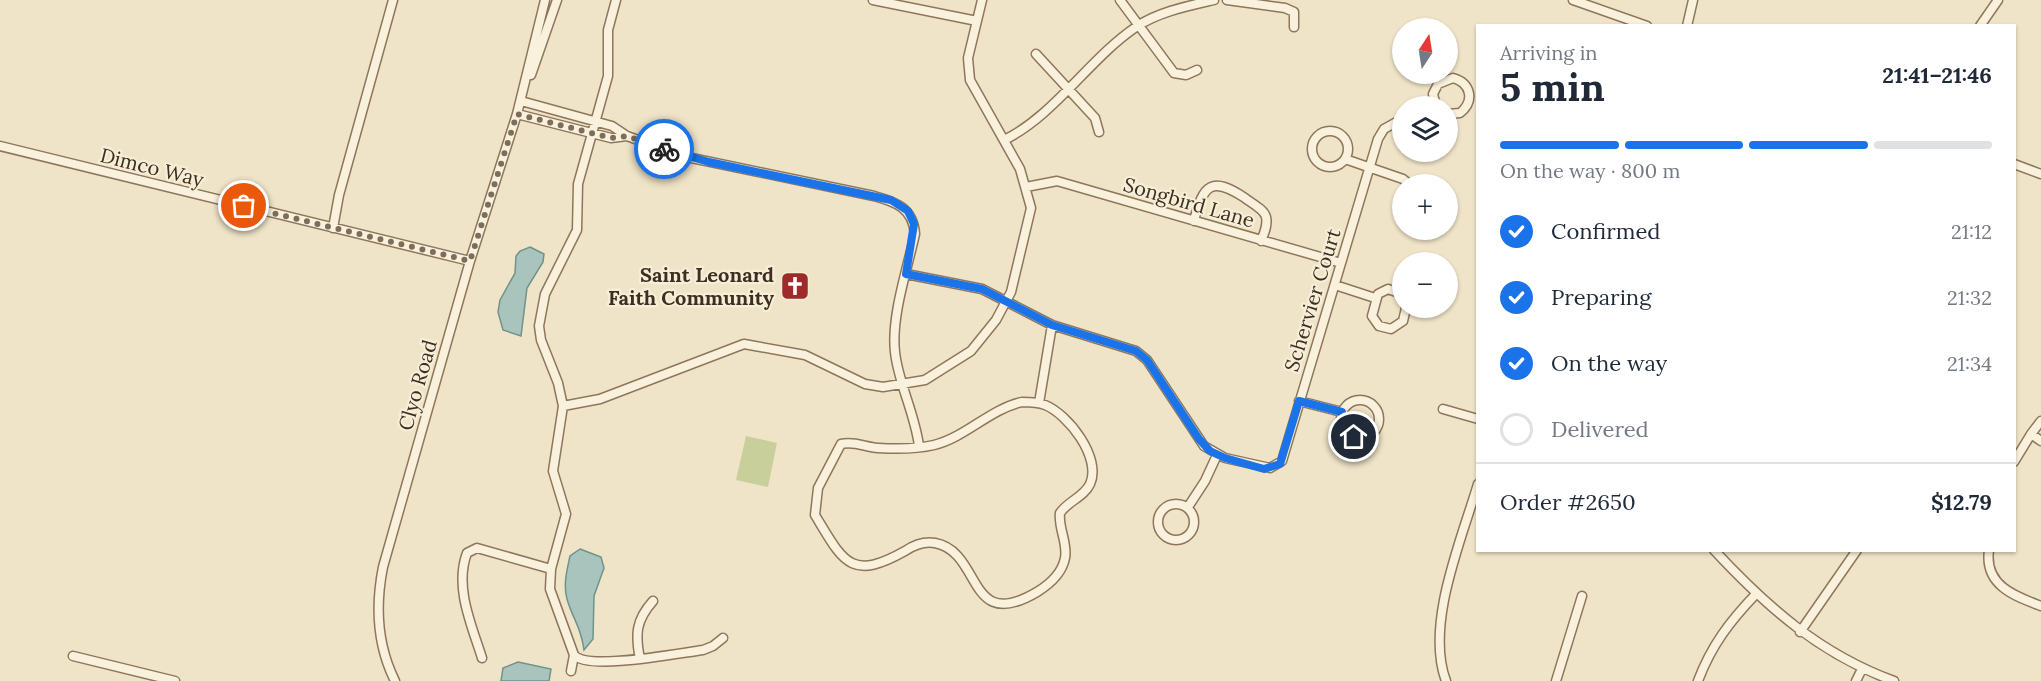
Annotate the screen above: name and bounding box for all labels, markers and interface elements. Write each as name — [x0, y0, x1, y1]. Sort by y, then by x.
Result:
north arrow — [1392, 18, 1458, 84]
map controls — [1392, 18, 1458, 318]
text: Arriving in — [1500, 40, 1597, 65]
text: 21:41–21:46 — [1882, 61, 1992, 89]
text: 5 min — [1500, 62, 1605, 112]
button: layers — [1392, 96, 1458, 162]
courier — [634, 119, 694, 179]
icon: bike — [648, 133, 681, 166]
street label: Dimco Way — [98, 142, 207, 192]
text: On the way · 800 m — [1500, 158, 1680, 183]
street label: Songbird Lane — [1121, 171, 1257, 233]
button: + — [1392, 174, 1458, 240]
pin — [218, 180, 269, 231]
icon: bag — [227, 189, 260, 222]
icon: check — [1500, 215, 1533, 248]
text: Confirmed — [1551, 217, 1660, 245]
text: 21:12 — [1951, 219, 1992, 244]
street label: Schervier Court — [1278, 225, 1346, 375]
button: − — [1392, 252, 1458, 318]
place label: Saint Leonard Faith Community — [608, 262, 774, 310]
church icon: Saint Leonard Faith Community — [779, 270, 811, 302]
icon: check — [1500, 281, 1533, 314]
text: Preparing — [1551, 283, 1651, 311]
text: 21:32 — [1947, 285, 1992, 310]
street label: Clyo Road — [392, 337, 442, 433]
icon: check — [1500, 347, 1533, 380]
text: On the way — [1551, 349, 1667, 377]
text: 21:34 — [1947, 351, 1992, 376]
pin — [1328, 411, 1379, 462]
text: Delivered — [1551, 415, 1649, 443]
icon: home — [1337, 420, 1370, 453]
text: Order #2650 — [1500, 488, 1636, 516]
text: $12.79 — [1931, 488, 1992, 516]

